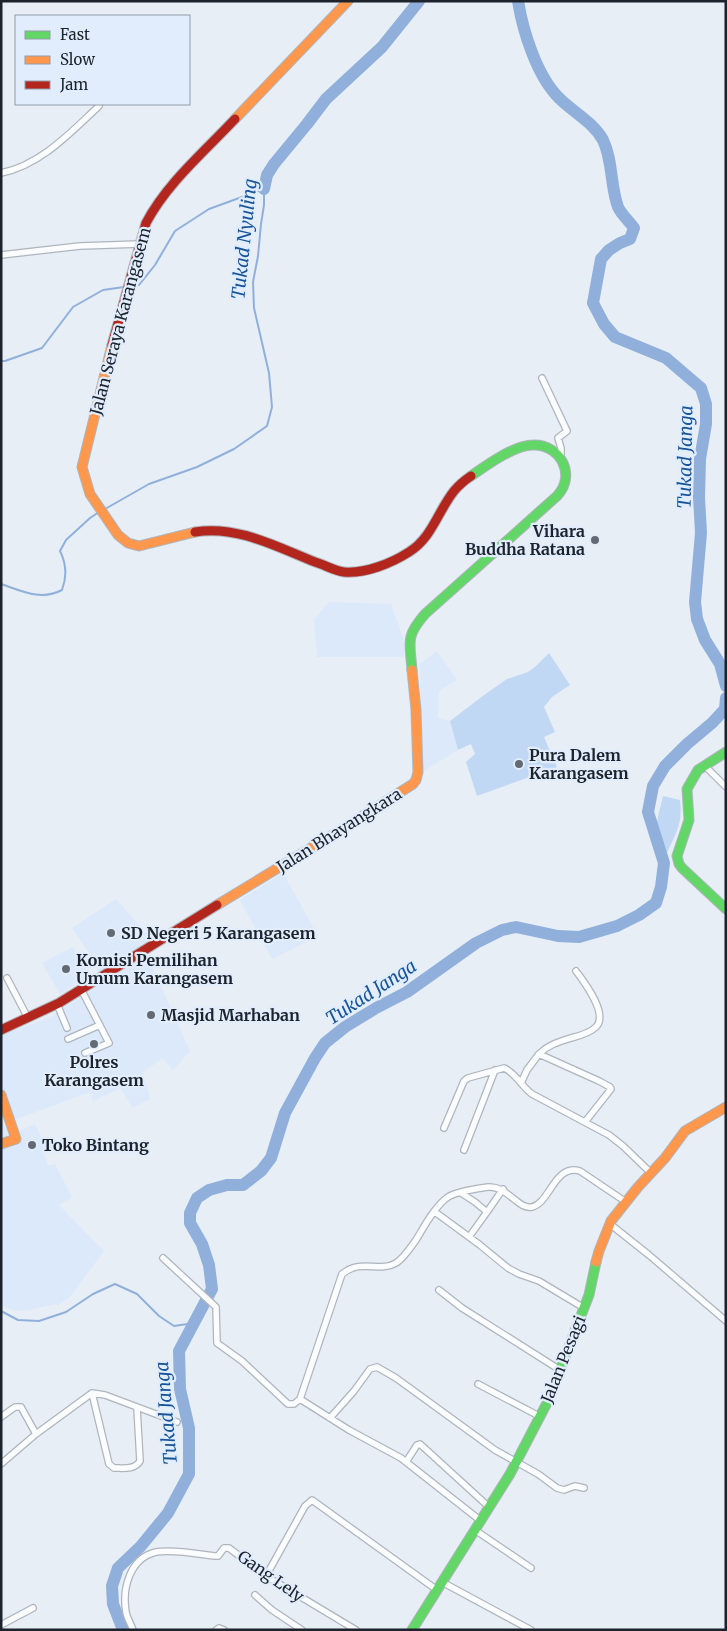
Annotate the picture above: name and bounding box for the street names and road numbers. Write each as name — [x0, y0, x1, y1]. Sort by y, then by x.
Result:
street label: Jalan Seraya Karangasem — [85, 225, 155, 418]
street label: Jalan Bhayangkara — [272, 783, 406, 877]
street label: Jalan Pesagi — [536, 1312, 590, 1406]
street label: Gang Lely — [234, 1546, 309, 1606]

